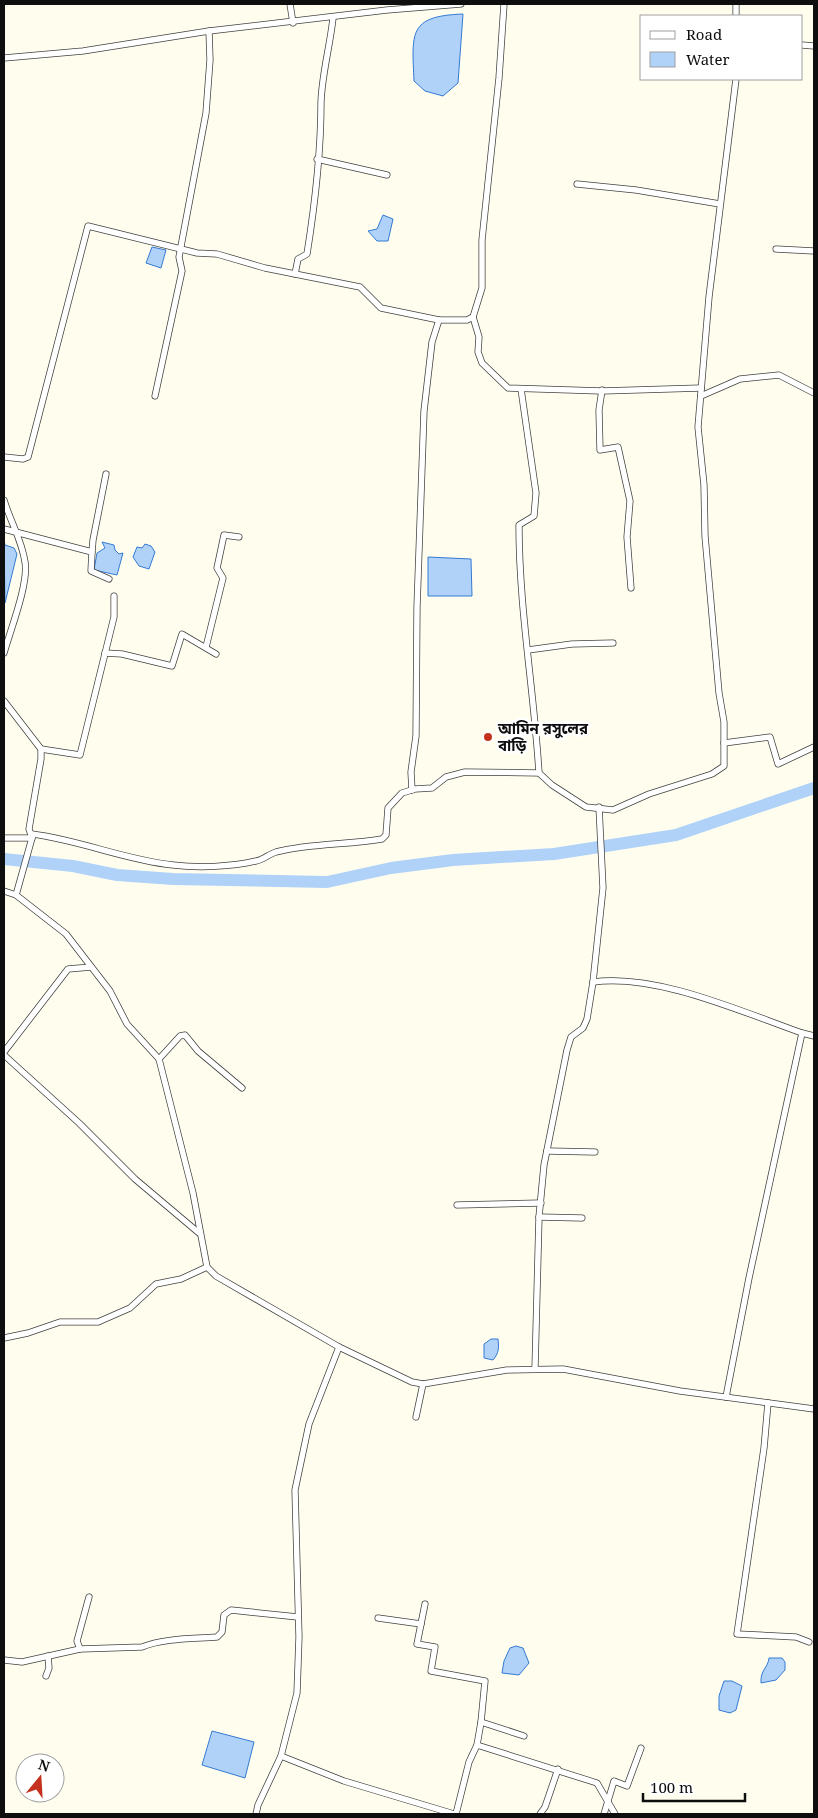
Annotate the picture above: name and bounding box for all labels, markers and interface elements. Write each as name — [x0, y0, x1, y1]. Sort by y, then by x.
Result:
legend — [640, 15, 803, 80]
text: Road — [686, 24, 722, 44]
text: Water — [686, 49, 729, 69]
place label: আমিন রসুলের বাড়ি — [497, 718, 589, 755]
marker: আমিন রসুলের বাড়ি — [482, 731, 494, 743]
north arrow — [15, 1753, 65, 1803]
text: N — [36, 1754, 52, 1776]
scale bar — [643, 1770, 746, 1802]
text: 100 m — [650, 1777, 693, 1797]

